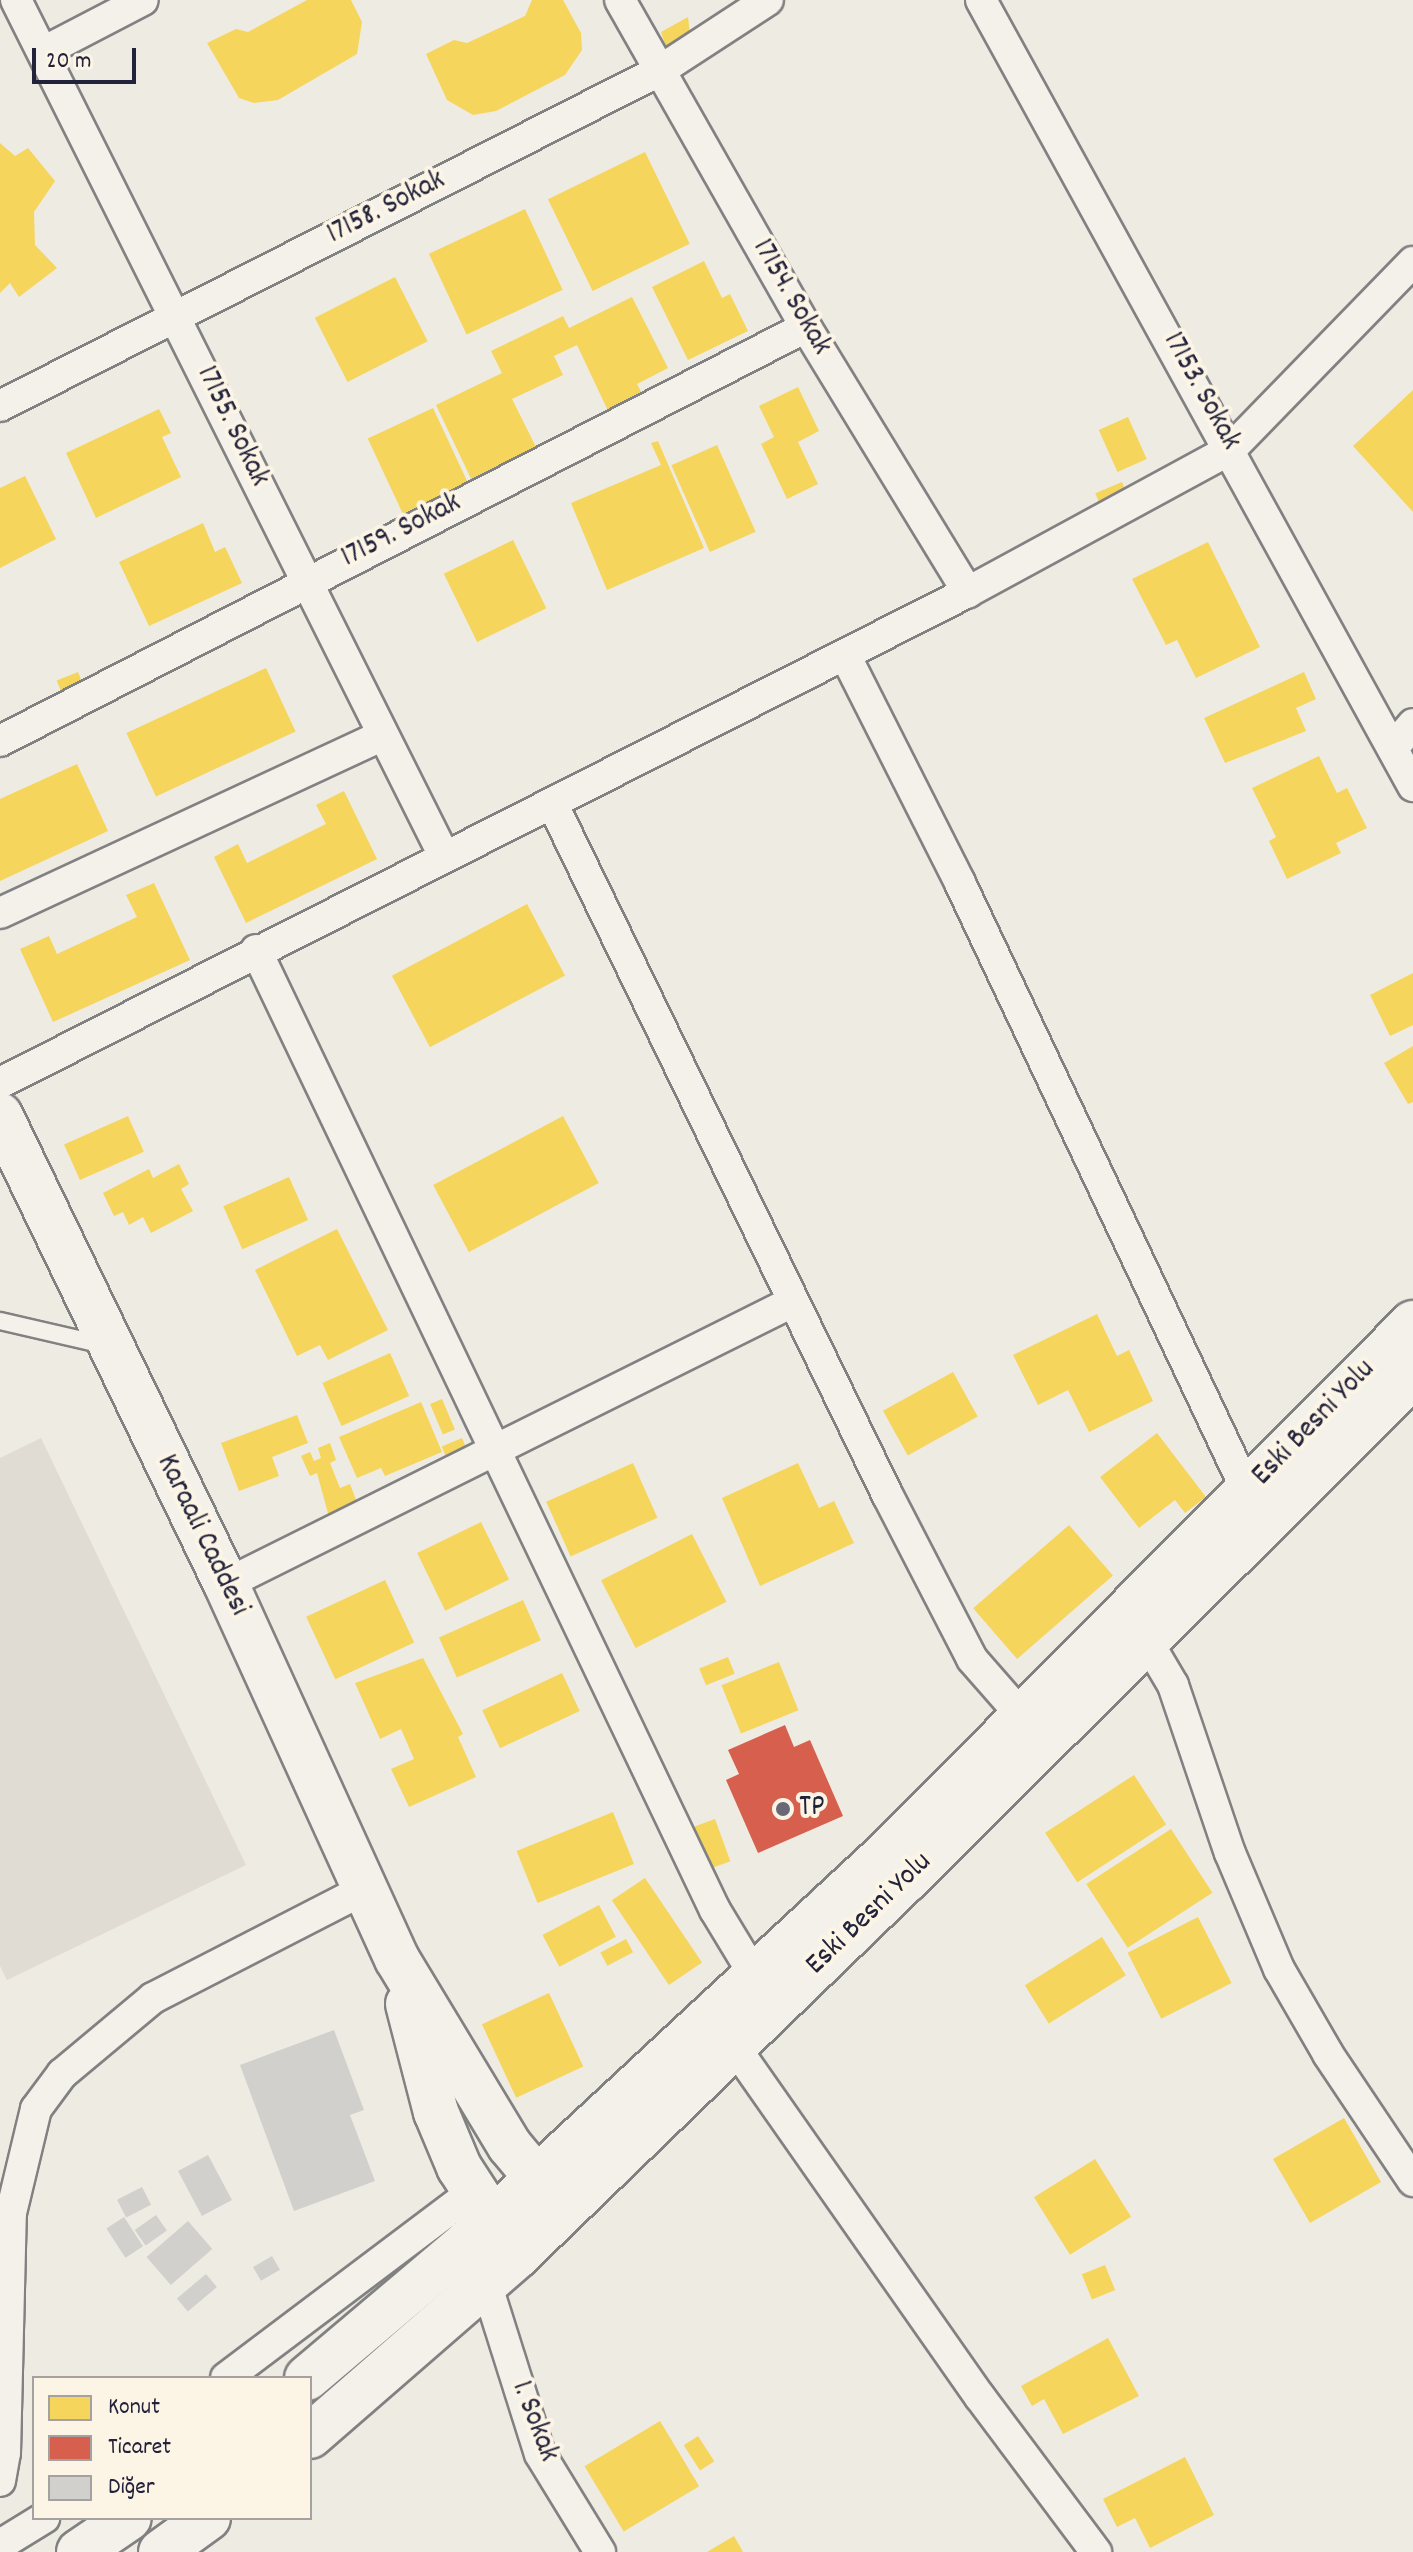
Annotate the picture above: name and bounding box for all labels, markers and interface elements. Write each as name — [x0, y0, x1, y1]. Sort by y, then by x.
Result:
scale bar — [36, 32, 140, 82]
text: 20 m — [46, 45, 92, 79]
street label: 17158. Sokak — [322, 164, 452, 254]
street label: 17154. Sokak — [742, 234, 838, 362]
street label: 17153. Sokak — [1153, 327, 1247, 457]
street label: 17155. Sokak — [186, 361, 276, 493]
street label: 17159. Sokak — [336, 487, 468, 577]
street label: Eski Besni Yolu — [1246, 1353, 1384, 1495]
street label: Karaali Caddesi — [146, 1449, 256, 1623]
place label: TP — [799, 1791, 825, 1827]
marker: TP — [774, 1800, 792, 1818]
street label: Eski Besni Yolu — [799, 1846, 941, 1984]
legend — [32, 2376, 312, 2520]
street label: 1. Sokak — [501, 2376, 565, 2468]
text: Konut — [108, 2391, 160, 2425]
text: Ticaret — [108, 2431, 171, 2465]
text: Diğer — [108, 2471, 155, 2505]

